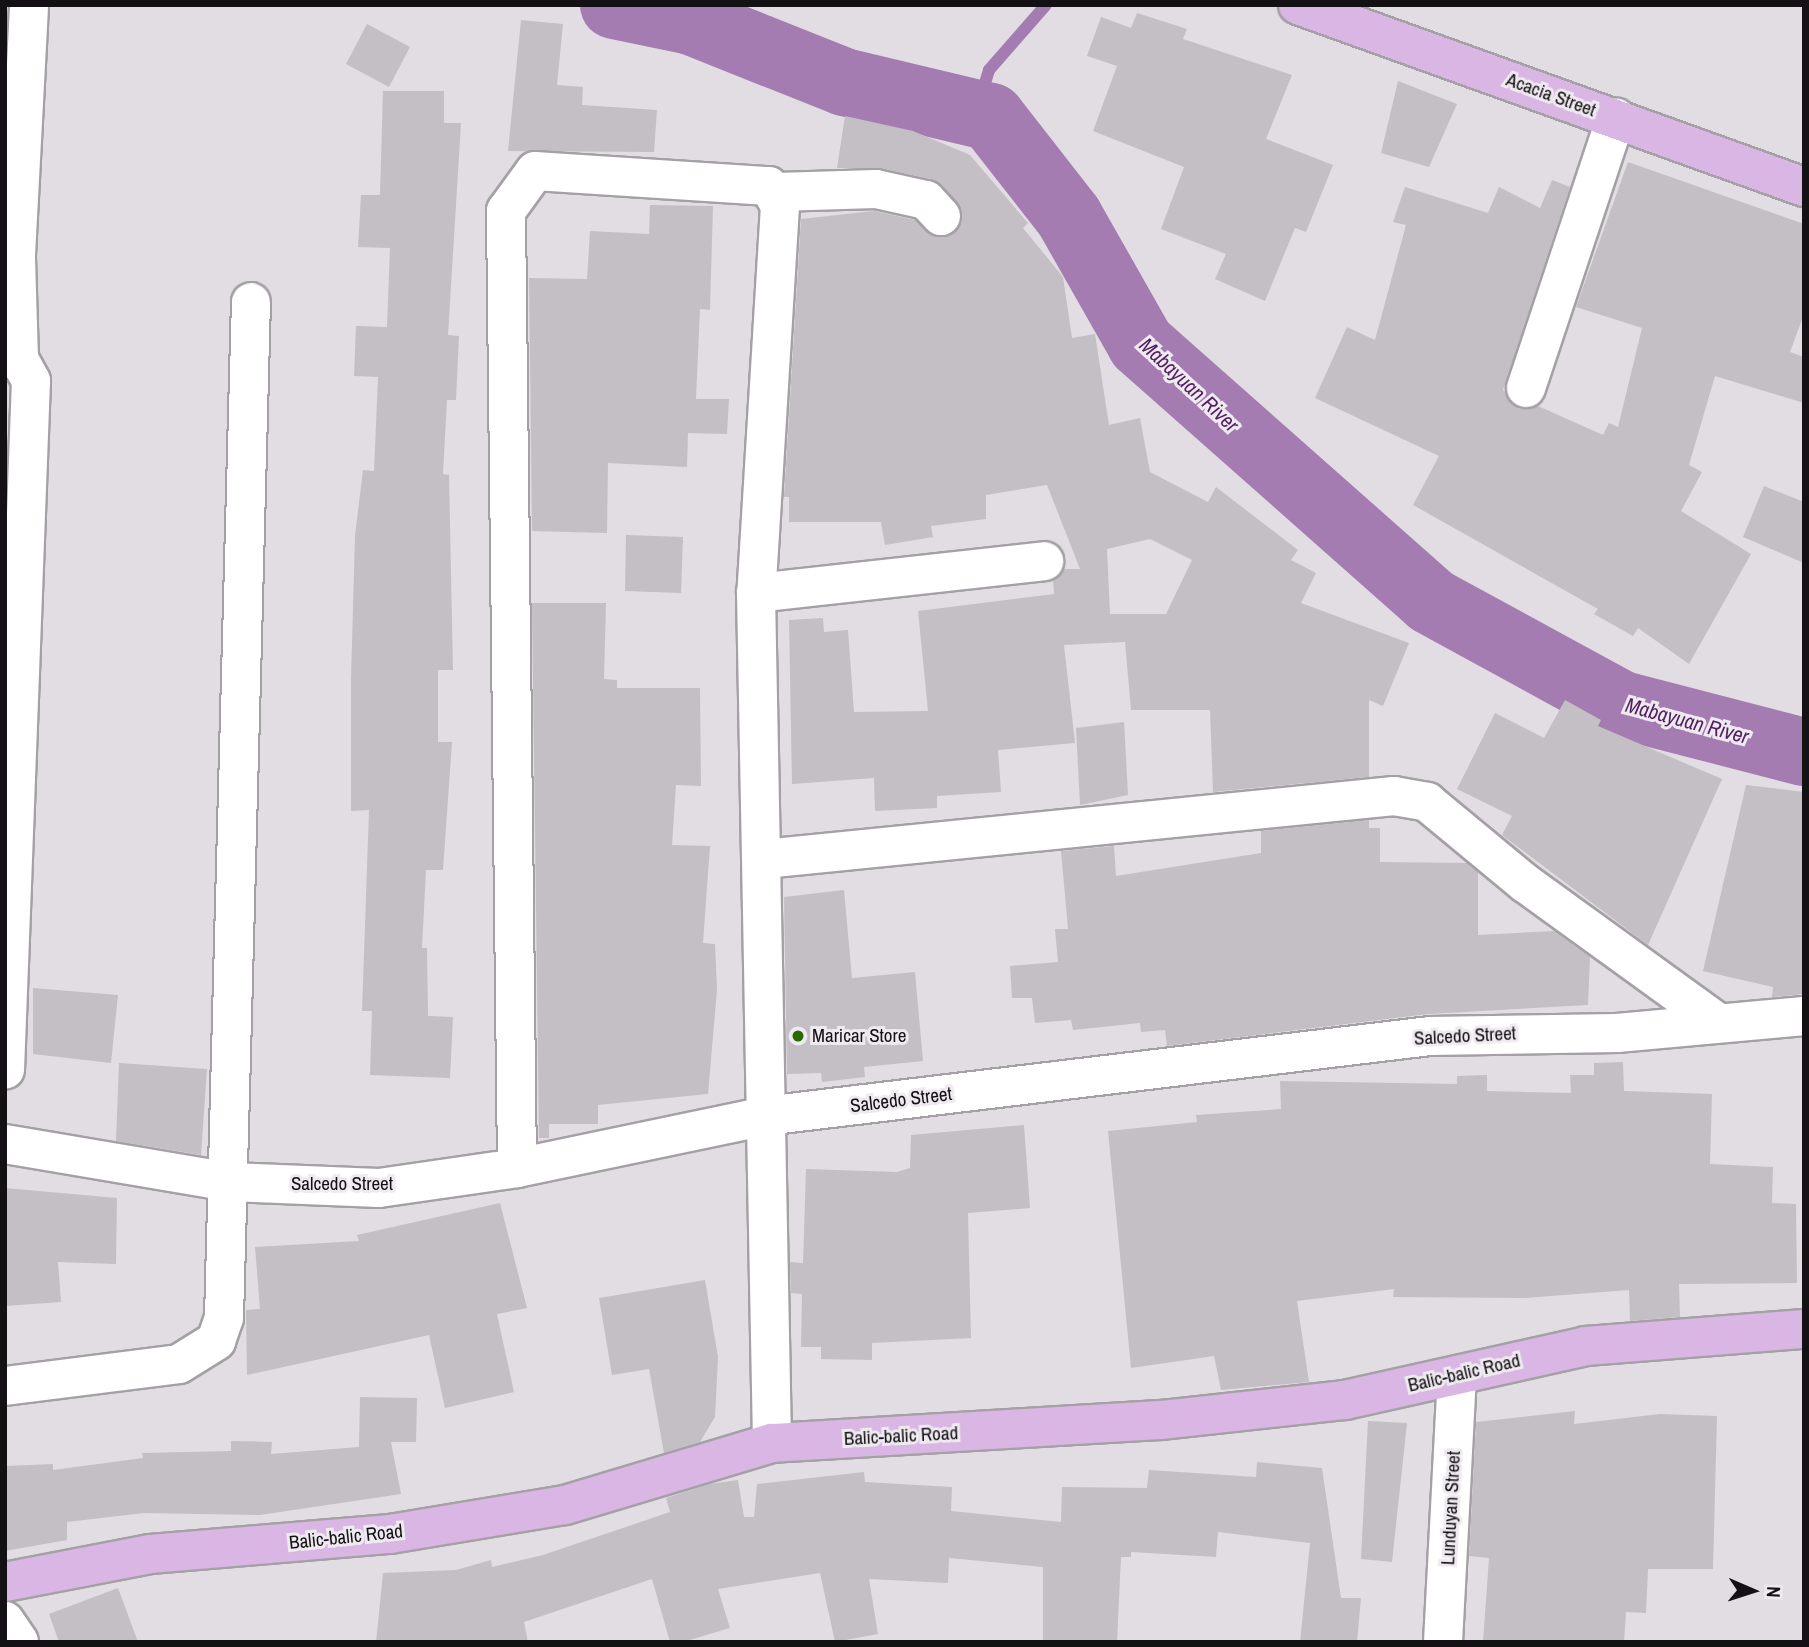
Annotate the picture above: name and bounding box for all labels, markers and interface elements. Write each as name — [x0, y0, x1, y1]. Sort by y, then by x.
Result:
street label: Acacia Street — [1503, 68, 1599, 122]
water label: Mabayuan River — [1134, 333, 1244, 437]
water label: Mabayuan River — [1623, 692, 1751, 750]
street label: Salcedo Street — [1413, 1022, 1517, 1050]
place label: Maricar Store — [812, 1025, 906, 1047]
marker: Maricar Store — [790, 1028, 806, 1044]
street label: Salcedo Street — [849, 1082, 953, 1118]
street label: Salcedo Street — [291, 1173, 393, 1195]
street label: Balic-balic Road — [1406, 1349, 1522, 1397]
street label: Balic-balic Road — [843, 1422, 959, 1450]
street label: Lunduyan Street — [1437, 1450, 1465, 1566]
street label: Balic-balic Road — [288, 1520, 404, 1554]
north arrow — [1718, 1556, 1788, 1626]
text: N — [1761, 1586, 1787, 1598]

